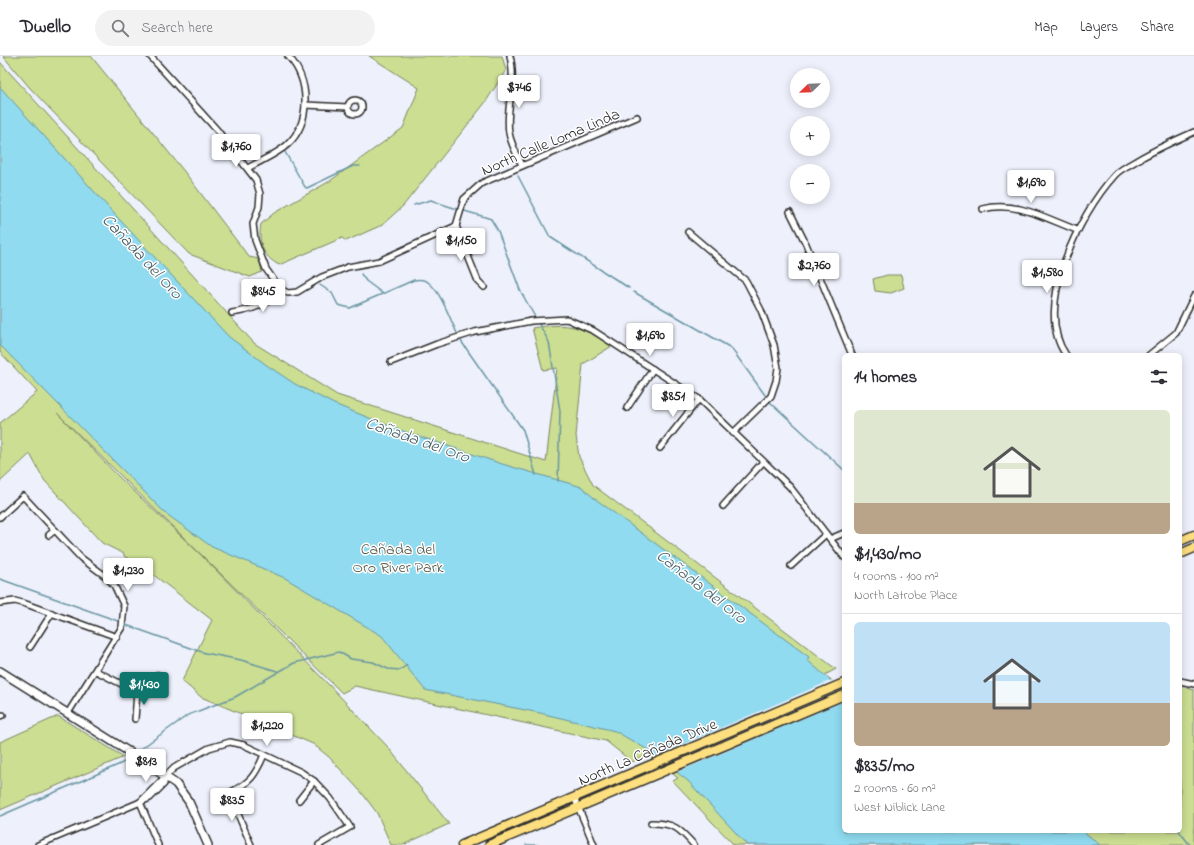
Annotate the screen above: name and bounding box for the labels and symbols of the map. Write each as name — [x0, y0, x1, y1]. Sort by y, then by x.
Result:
north arrow — [790, 68, 830, 108]
pin: $746 — [495, 75, 543, 109]
street label: North Calle Loma Linda — [478, 103, 624, 183]
pin: $1,760 — [203, 134, 269, 168]
pin: $1,690 — [998, 170, 1064, 204]
water label: Cañada del Oro — [96, 209, 189, 306]
pin: $1,150 — [428, 228, 494, 262]
pin: $2,760 — [781, 253, 847, 287]
pin: $1,580 — [1014, 260, 1080, 294]
pin: $845 — [239, 279, 287, 313]
pin: $1,690 — [617, 323, 683, 357]
pin: $851 — [649, 384, 697, 418]
water label: Cañada del Oro — [362, 411, 474, 470]
park label: Cañada del Oro River Park — [352, 538, 445, 580]
water label: Cañada del Oro — [651, 544, 752, 631]
pin: $1,230 — [95, 558, 161, 592]
pin: $1,430 — [111, 672, 177, 706]
street label: North La Cañada Drive — [575, 712, 722, 793]
pin: $1,220 — [234, 713, 300, 747]
pin: $813 — [122, 749, 170, 783]
pin: $835 — [208, 788, 256, 822]

